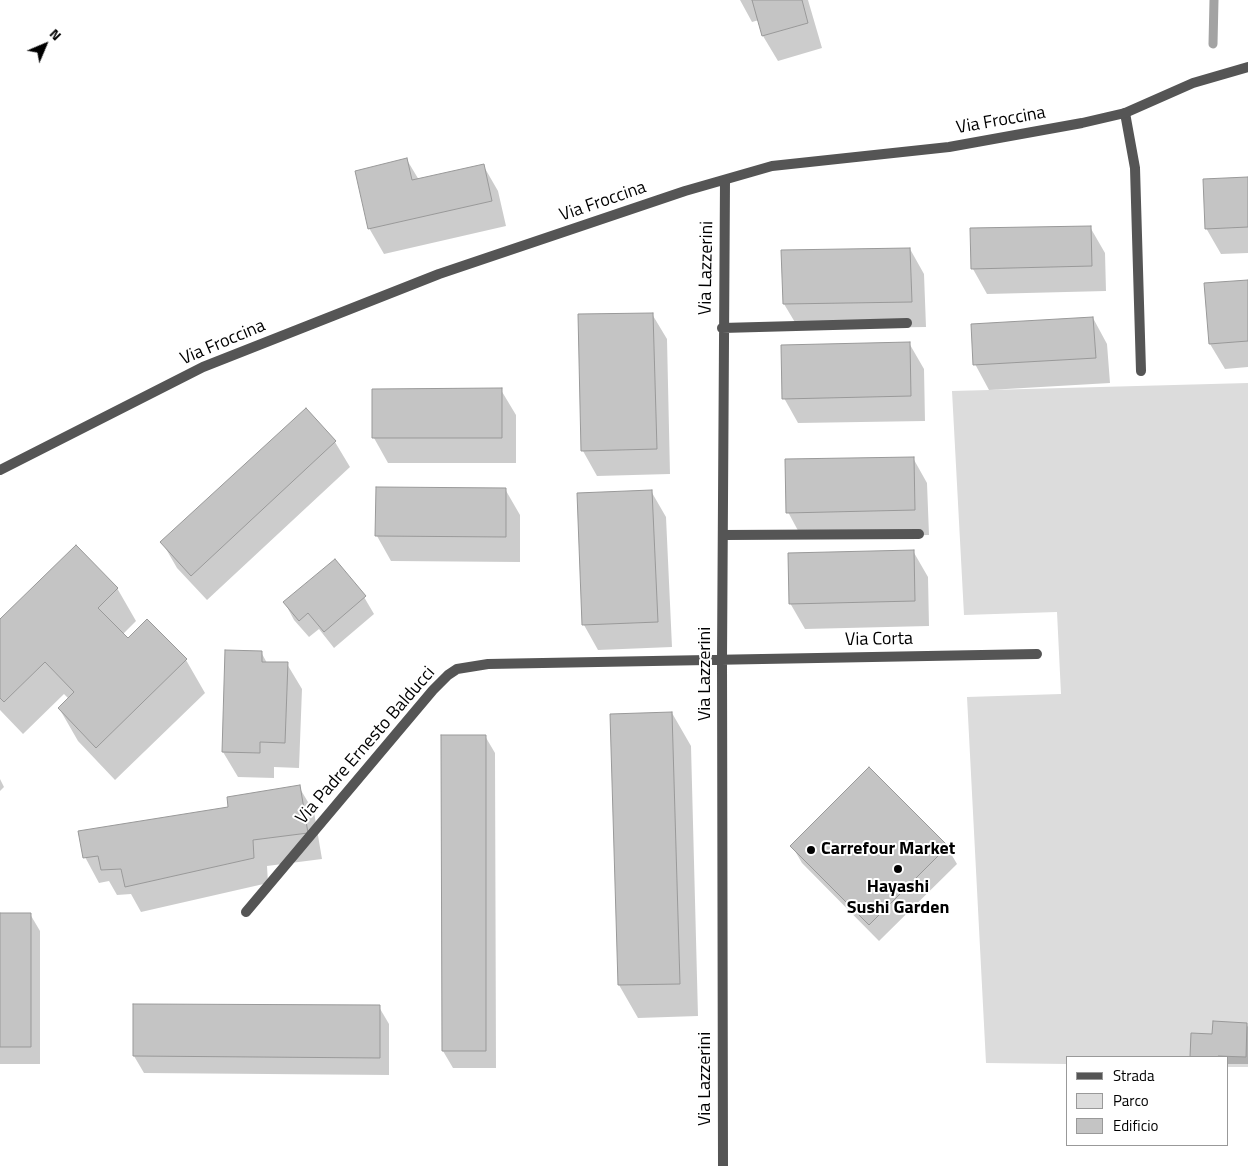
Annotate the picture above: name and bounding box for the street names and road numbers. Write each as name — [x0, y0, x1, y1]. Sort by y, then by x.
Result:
street label: Via Froccina — [955, 103, 1047, 139]
street label: Via Froccina — [557, 177, 649, 227]
street label: Via Lazzerini — [695, 221, 719, 315]
street label: Via Froccina — [177, 315, 269, 371]
street label: Via Lazzerini — [695, 627, 717, 721]
street label: Via Corta — [845, 629, 913, 651]
street label: Via Padre Ernesto Balducci — [292, 663, 440, 829]
street label: Via Lazzerini — [695, 1032, 717, 1126]

